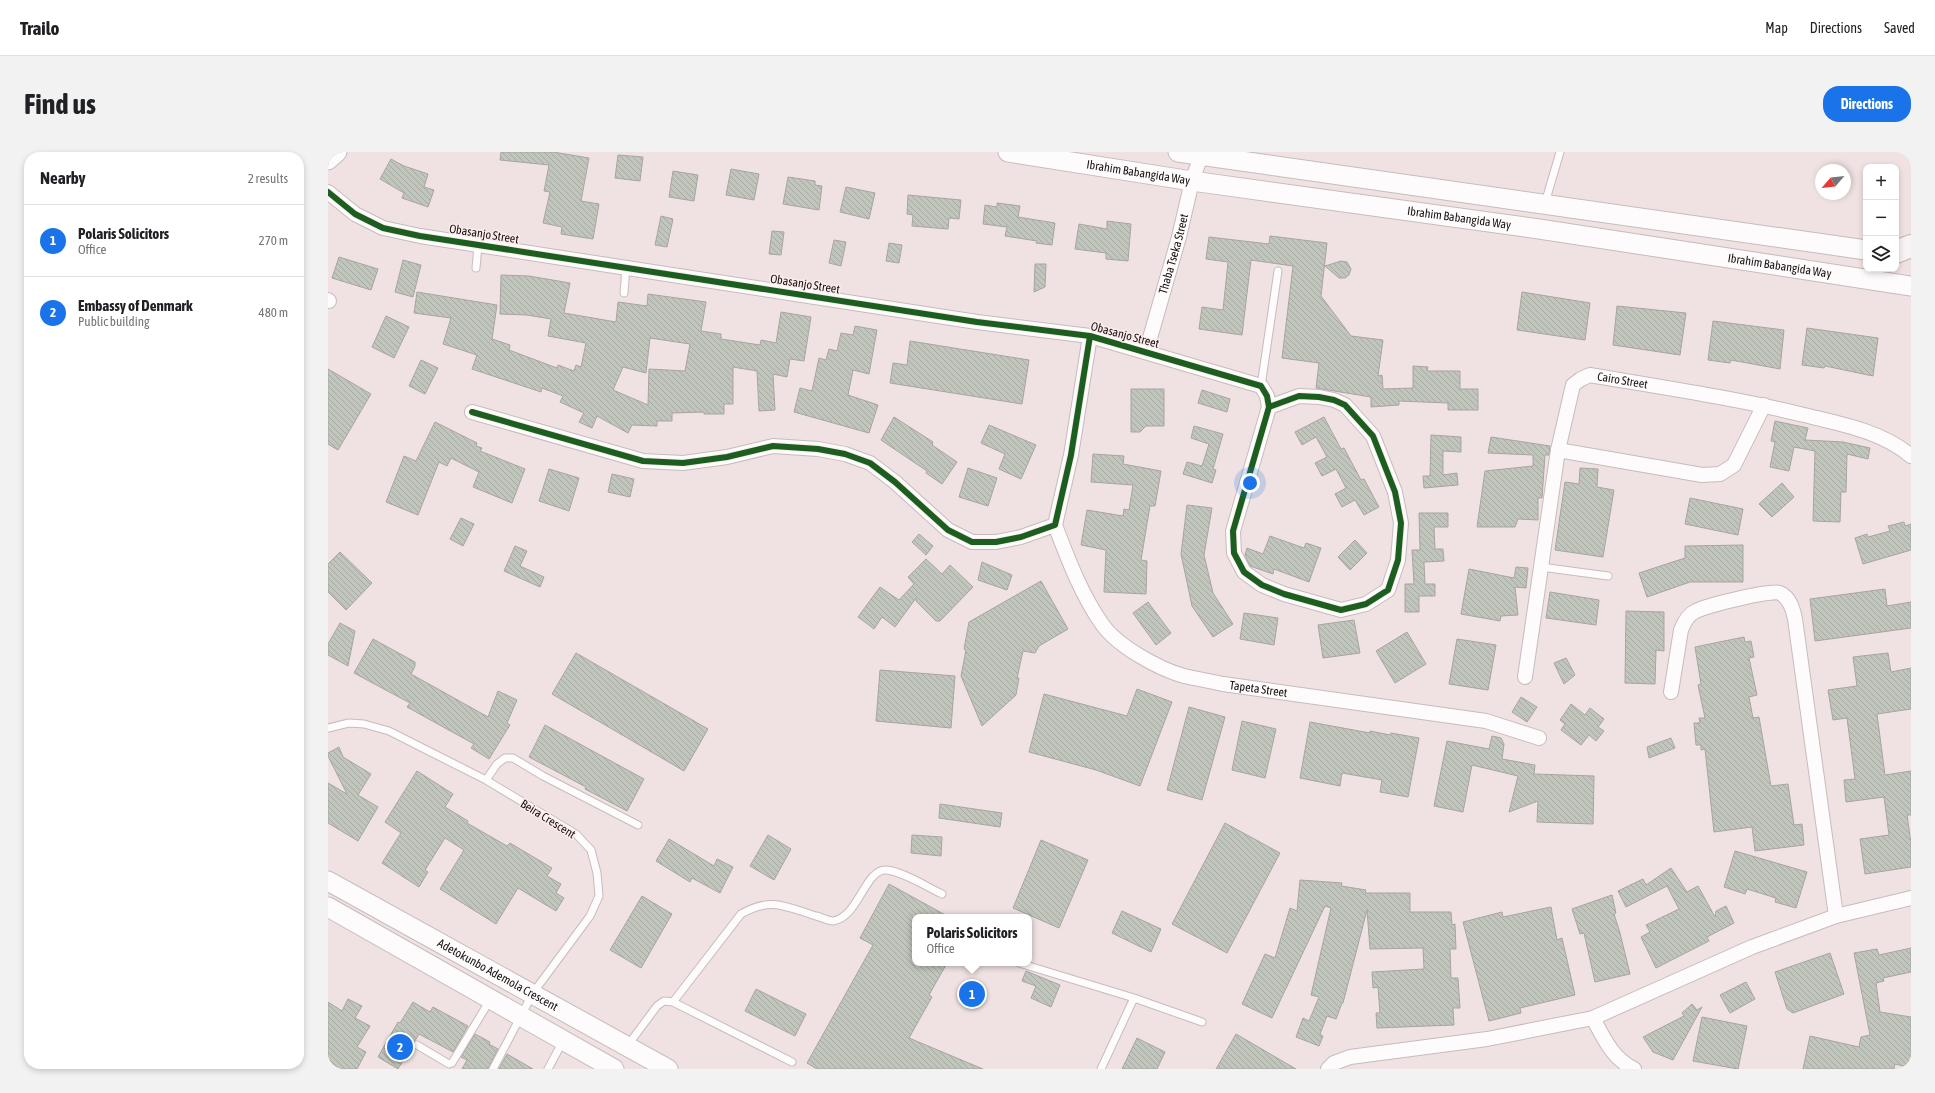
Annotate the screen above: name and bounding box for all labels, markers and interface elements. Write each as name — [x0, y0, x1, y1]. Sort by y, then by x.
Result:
text: Trailo — [20, 17, 59, 39]
text: Map — [1765, 20, 1788, 36]
text: Directions — [1810, 20, 1862, 36]
text: Saved — [1884, 20, 1915, 36]
button: Directions — [1823, 86, 1911, 122]
text: Find us — [24, 88, 96, 120]
street label: Ibrahim Babangida Way — [1086, 157, 1191, 188]
north arrow — [1815, 164, 1851, 200]
map controls — [1863, 164, 1899, 272]
button: + — [1863, 164, 1899, 200]
text: Nearby — [40, 168, 86, 188]
text: 2 results — [248, 171, 288, 186]
button: − — [1863, 200, 1899, 236]
street label: Ibrahim Babangida Way — [1406, 204, 1512, 232]
street label: Thaba Tseka Street — [1156, 212, 1191, 296]
street label: Obasanjo Street — [448, 222, 520, 246]
text: Polaris Solicitors — [78, 225, 169, 242]
text: 1 — [50, 233, 56, 248]
text: 270 m — [259, 233, 288, 248]
button: layers — [1863, 236, 1899, 272]
text: Office — [78, 242, 106, 257]
street label: Ibrahim Babangida Way — [1727, 251, 1833, 281]
street label: Obasanjo Street — [769, 272, 841, 296]
text: Embassy of Denmark — [78, 297, 193, 314]
text: 2 — [50, 305, 56, 320]
text: 480 m — [259, 305, 288, 320]
text: Public building — [78, 314, 150, 329]
street label: Obasanjo Street — [1089, 319, 1161, 351]
street label: Cairo Street — [1596, 369, 1649, 392]
your location — [1240, 473, 1260, 493]
street label: Tapeta Street — [1229, 678, 1289, 700]
street label: Beira Crescent — [518, 797, 579, 842]
popup — [912, 914, 1032, 966]
text: Polaris Solicitors — [926, 924, 1018, 941]
street label: Adetokunbo Ademola Crescent — [435, 936, 561, 1014]
text: Office — [926, 941, 955, 956]
pin: 1 — [959, 979, 985, 1009]
pin: 2 — [387, 1032, 413, 1062]

